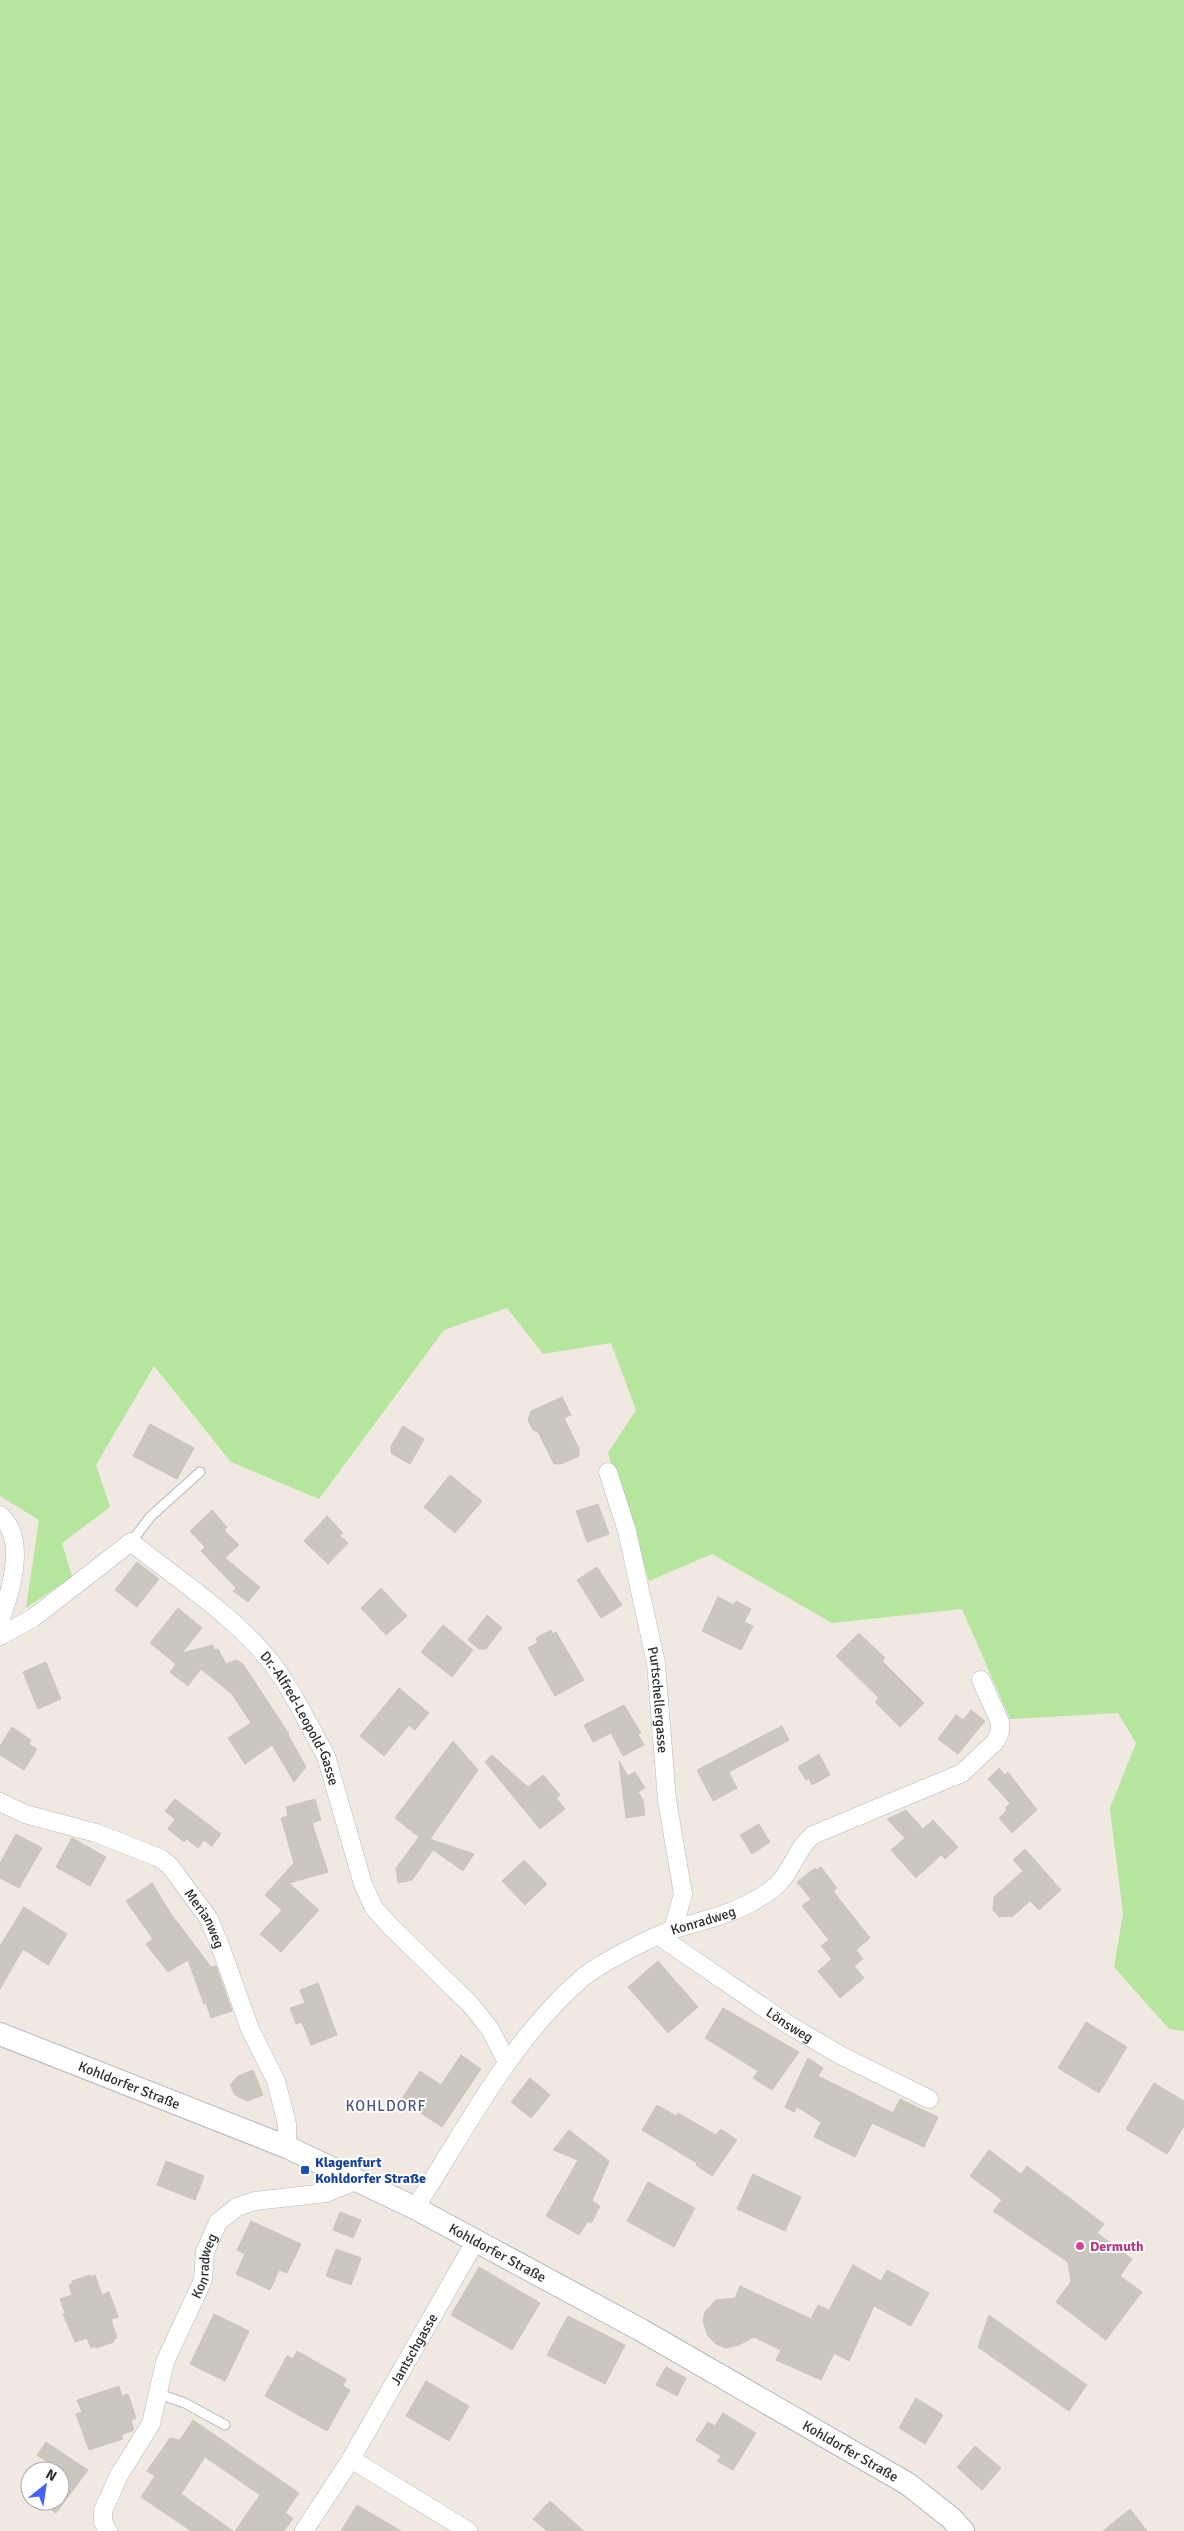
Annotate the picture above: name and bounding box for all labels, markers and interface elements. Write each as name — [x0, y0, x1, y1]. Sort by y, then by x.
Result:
street label: Purtschellergasse — [644, 1645, 671, 1754]
street label: Dr.-Alfred-Leopold-Gasse — [256, 1648, 342, 1787]
street label: Merianweg — [181, 1885, 228, 1951]
street label: Konradweg — [669, 1903, 738, 1939]
street label: Lönsweg — [763, 2004, 816, 2046]
street label: Kohldorfer Straße — [76, 2058, 182, 2113]
district label: KOHLDORF — [346, 2097, 426, 2115]
place label: Klagenfurt Kohldorfer Straße — [315, 2154, 426, 2187]
marker: Klagenfurt Kohldorfer Straße — [299, 2164, 311, 2176]
street label: Kohldorfer Straße — [446, 2220, 549, 2286]
street label: Konradweg — [188, 2231, 221, 2301]
place label: Dermuth — [1090, 2238, 1144, 2255]
marker: Dermuth — [1074, 2240, 1086, 2252]
street label: Jantschgasse — [387, 2310, 441, 2388]
street label: Kohldorfer Straße — [799, 2417, 901, 2486]
north arrow — [20, 2461, 70, 2511]
text: N — [43, 2465, 60, 2485]

